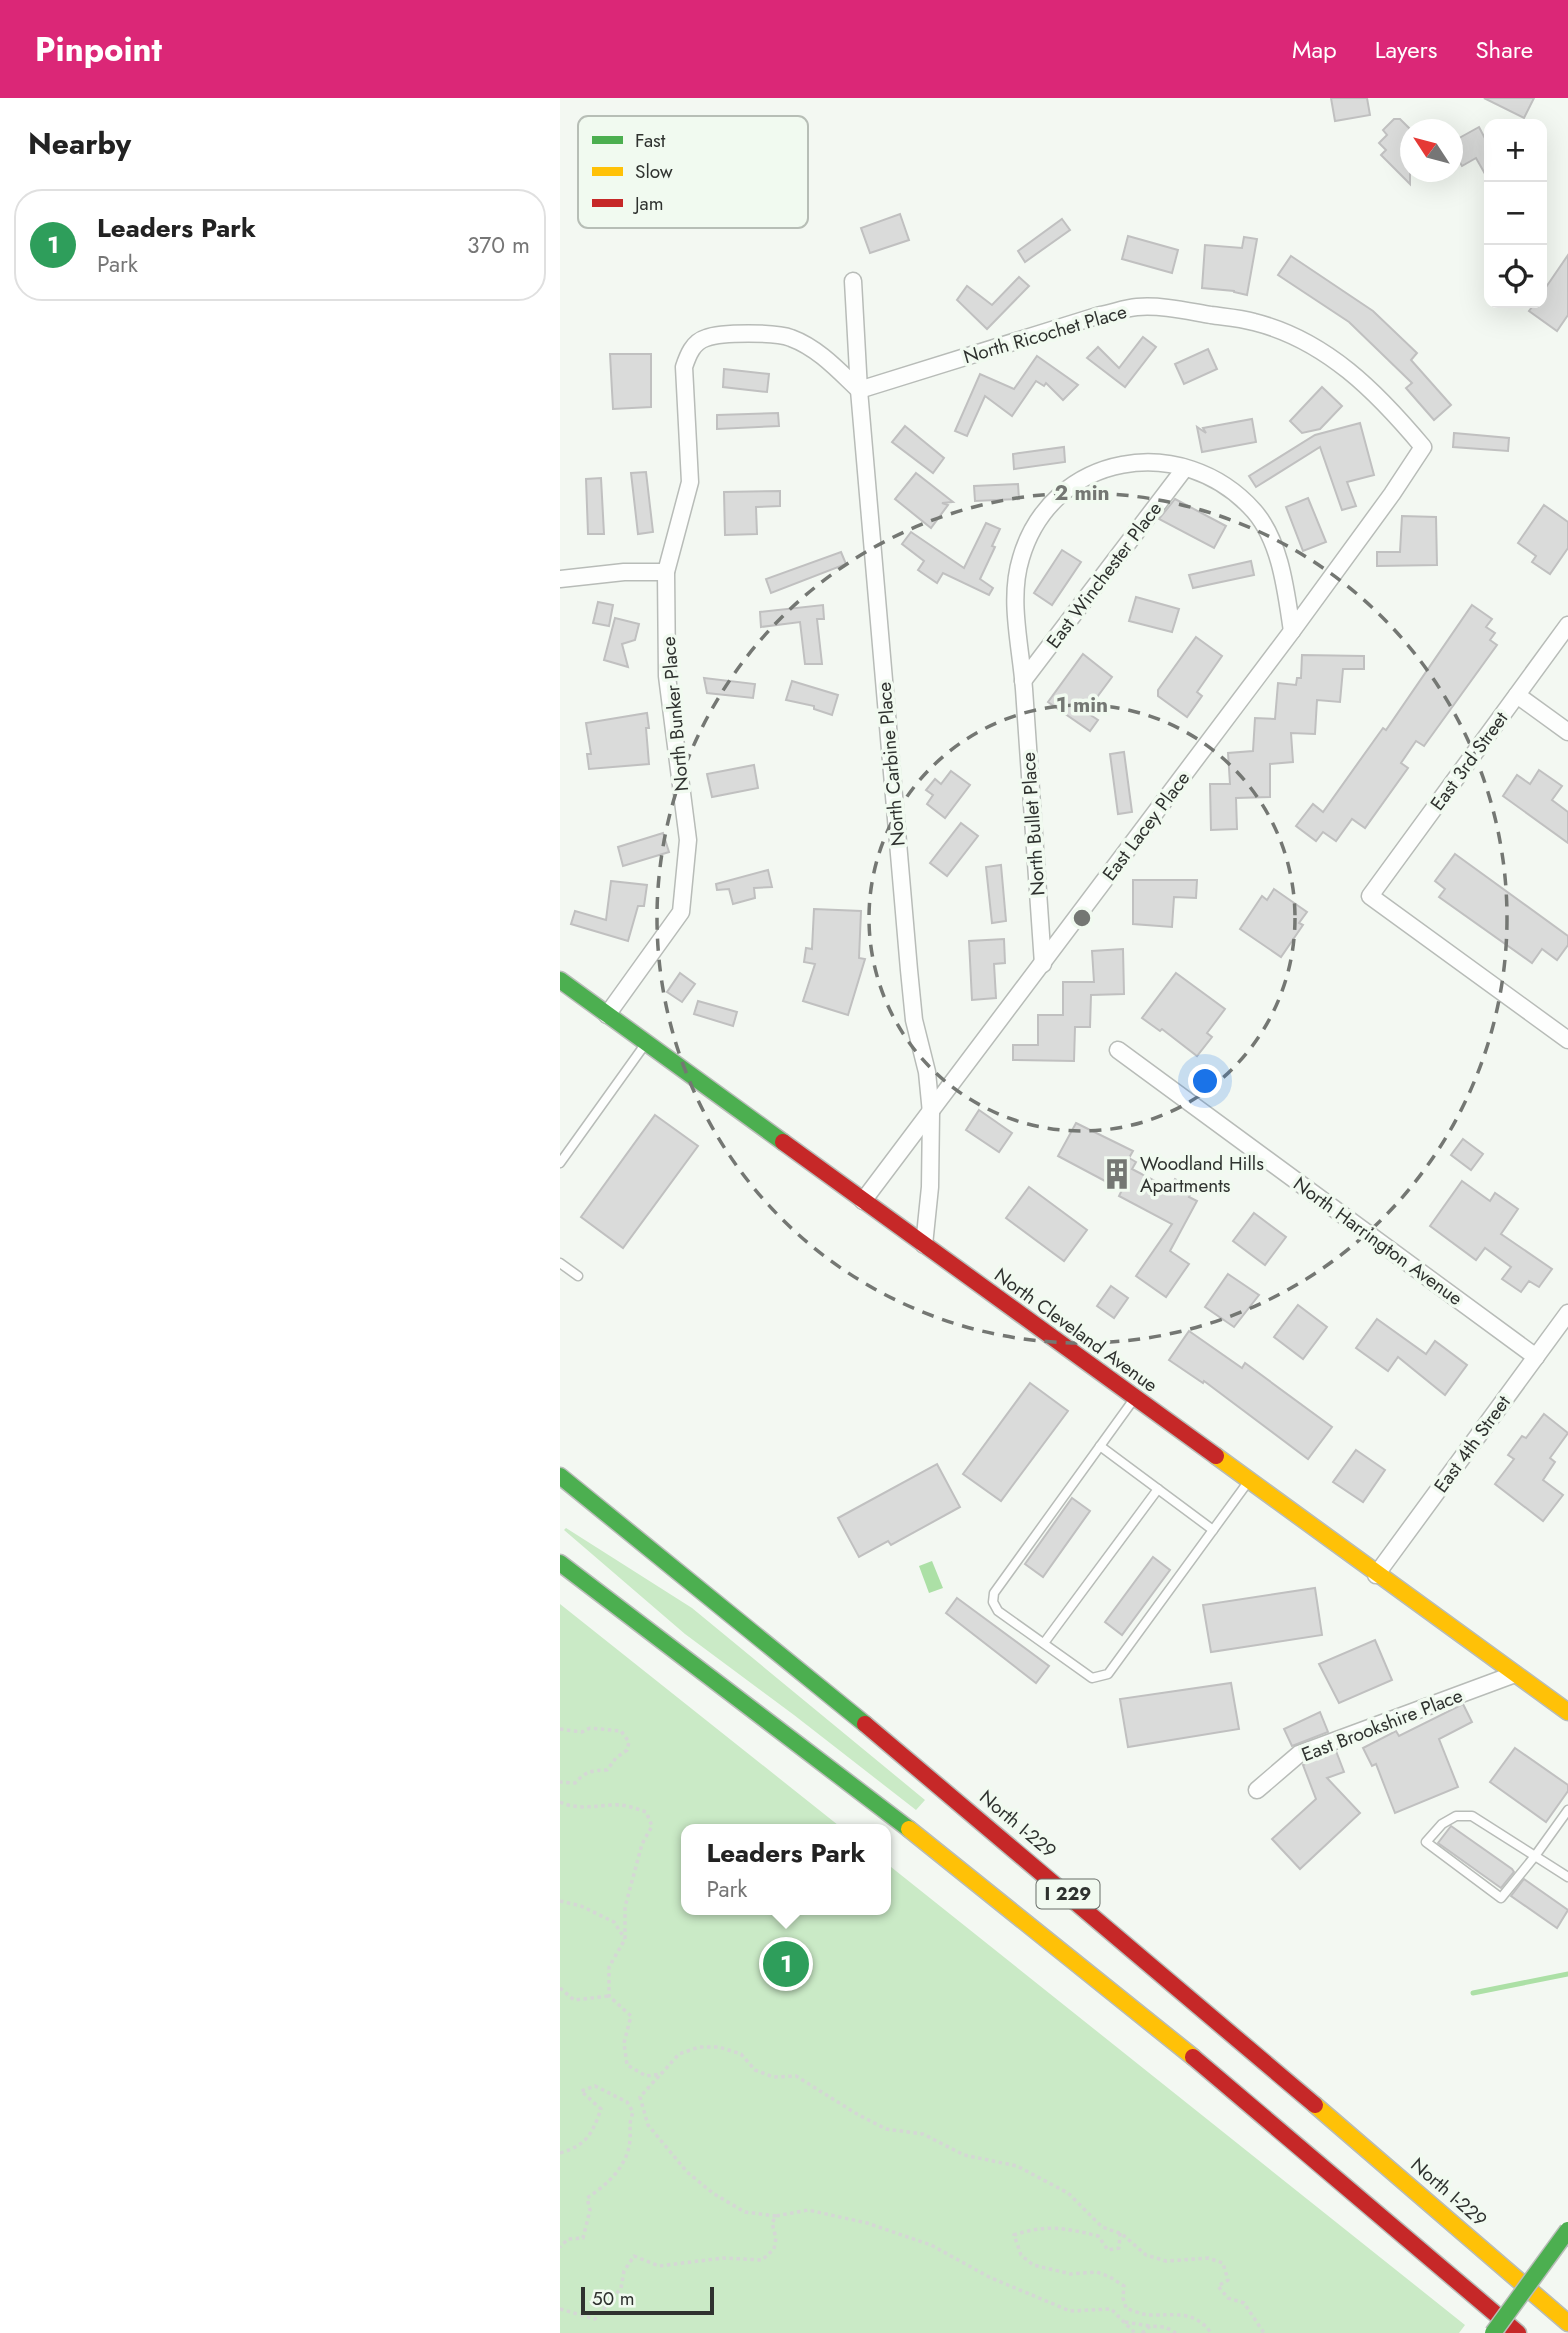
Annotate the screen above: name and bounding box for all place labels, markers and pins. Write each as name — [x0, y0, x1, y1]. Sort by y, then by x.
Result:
centre of rings — [1070, 906, 1094, 930]
place label: Woodland Hills Apartments — [1140, 1150, 1264, 1199]
building icon: Woodland Hills Apartments — [1100, 1157, 1134, 1191]
pin: 1 — [763, 1938, 809, 1990]

